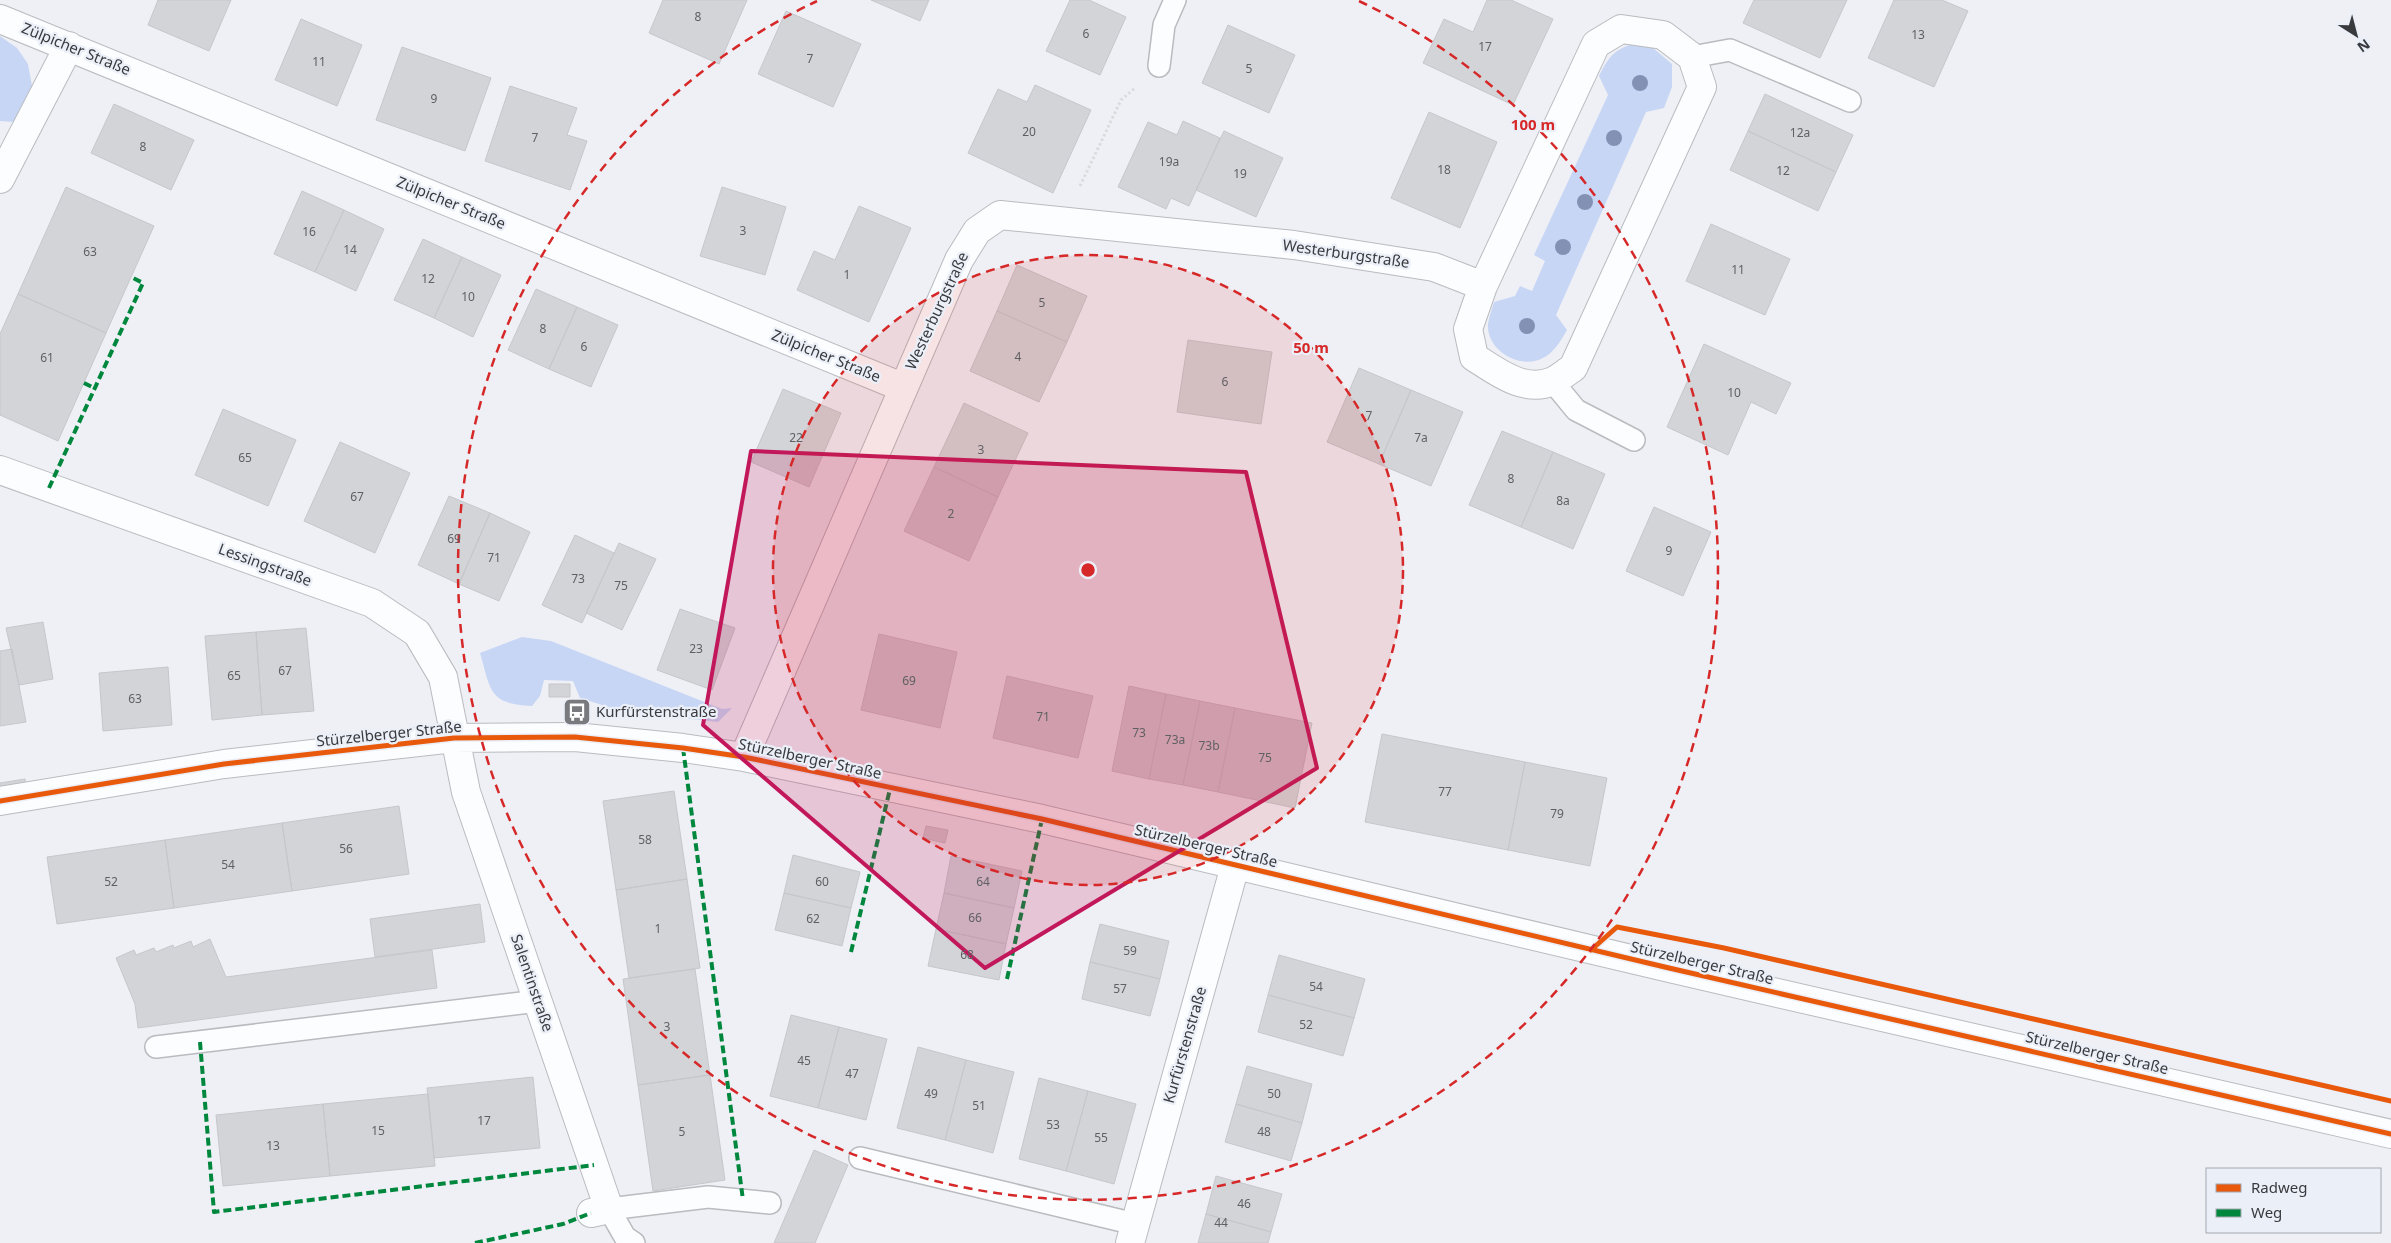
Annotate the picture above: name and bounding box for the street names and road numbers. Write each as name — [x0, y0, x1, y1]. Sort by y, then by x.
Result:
street label: Zülpicher Straße — [19, 17, 134, 79]
street label: Zülpicher Straße — [394, 171, 509, 233]
street label: Westerburgstraße — [1281, 234, 1411, 272]
street label: Westerburgstraße — [900, 248, 972, 373]
street label: Zülpicher Straße — [769, 324, 884, 386]
street label: Lessingstraße — [216, 538, 315, 590]
street label: Stürzelberger Straße — [315, 715, 462, 751]
street label: Stürzelberger Straße — [737, 733, 884, 783]
street label: Stürzelberger Straße — [1133, 819, 1280, 871]
street label: Salentinstraße — [507, 931, 559, 1034]
street label: Stürzelberger Straße — [1629, 936, 1776, 988]
street label: Kurfürstenstraße — [1158, 984, 1210, 1105]
street label: Stürzelberger Straße — [2024, 1026, 2171, 1078]

